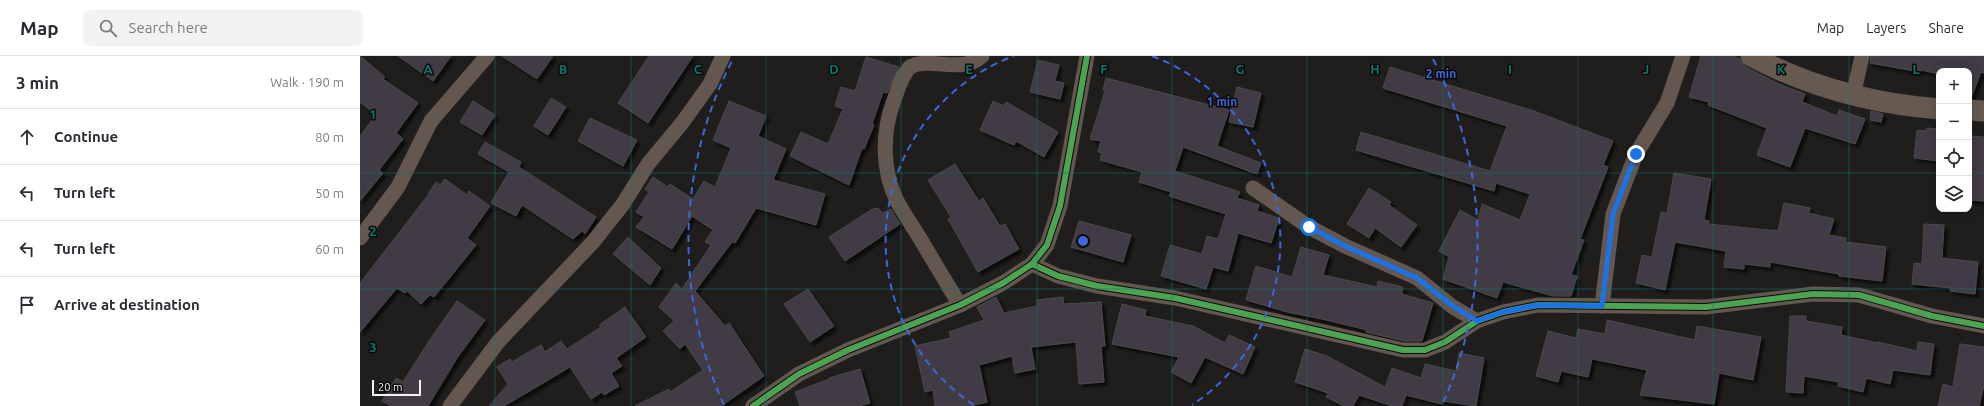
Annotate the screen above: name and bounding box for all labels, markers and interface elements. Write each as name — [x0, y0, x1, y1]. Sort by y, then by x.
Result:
search box — [83, 10, 363, 46]
text: Map — [20, 17, 59, 39]
icon: search — [97, 17, 119, 39]
text: Search here — [129, 19, 208, 36]
text: Map — [1817, 20, 1844, 36]
text: Layers — [1866, 20, 1906, 36]
text: Share — [1928, 20, 1964, 36]
text: A — [423, 62, 433, 76]
text: B — [559, 62, 568, 76]
text: C — [694, 62, 703, 76]
text: D — [829, 62, 839, 76]
text: E — [965, 62, 973, 76]
text: F — [1100, 62, 1108, 76]
text: G — [1236, 62, 1245, 76]
text: H — [1370, 62, 1380, 76]
text: I — [1508, 62, 1512, 76]
text: J — [1643, 62, 1649, 76]
text: K — [1777, 62, 1786, 76]
text: L — [1912, 62, 1920, 76]
text: 2 min — [1426, 67, 1456, 80]
map controls — [1936, 68, 1972, 212]
button: + — [1936, 68, 1972, 104]
text: 3 min — [16, 73, 59, 92]
text: Walk · 190 m — [270, 75, 344, 89]
text: 1 min — [1207, 95, 1237, 108]
button: − — [1936, 104, 1972, 140]
text: 1 — [369, 107, 377, 121]
icon: ahead — [16, 126, 38, 148]
text: Continue — [54, 128, 118, 145]
text: 80 m — [315, 130, 344, 144]
button: locate — [1936, 140, 1972, 176]
route end — [1627, 145, 1645, 163]
button: layers — [1936, 176, 1972, 212]
icon: left — [16, 182, 38, 204]
text: Turn left — [54, 184, 115, 201]
text: 50 m — [315, 186, 344, 200]
route start — [1300, 218, 1318, 236]
text: 2 — [369, 224, 377, 238]
centre of rings — [1076, 234, 1090, 248]
icon: left — [16, 238, 38, 260]
text: Turn left — [54, 240, 115, 257]
text: 60 m — [315, 242, 344, 256]
icon: arrive — [16, 294, 38, 316]
text: Arrive at destination — [54, 296, 200, 313]
text: 3 — [369, 340, 377, 354]
scale bar — [372, 378, 421, 397]
text: 20 m — [378, 381, 402, 393]

